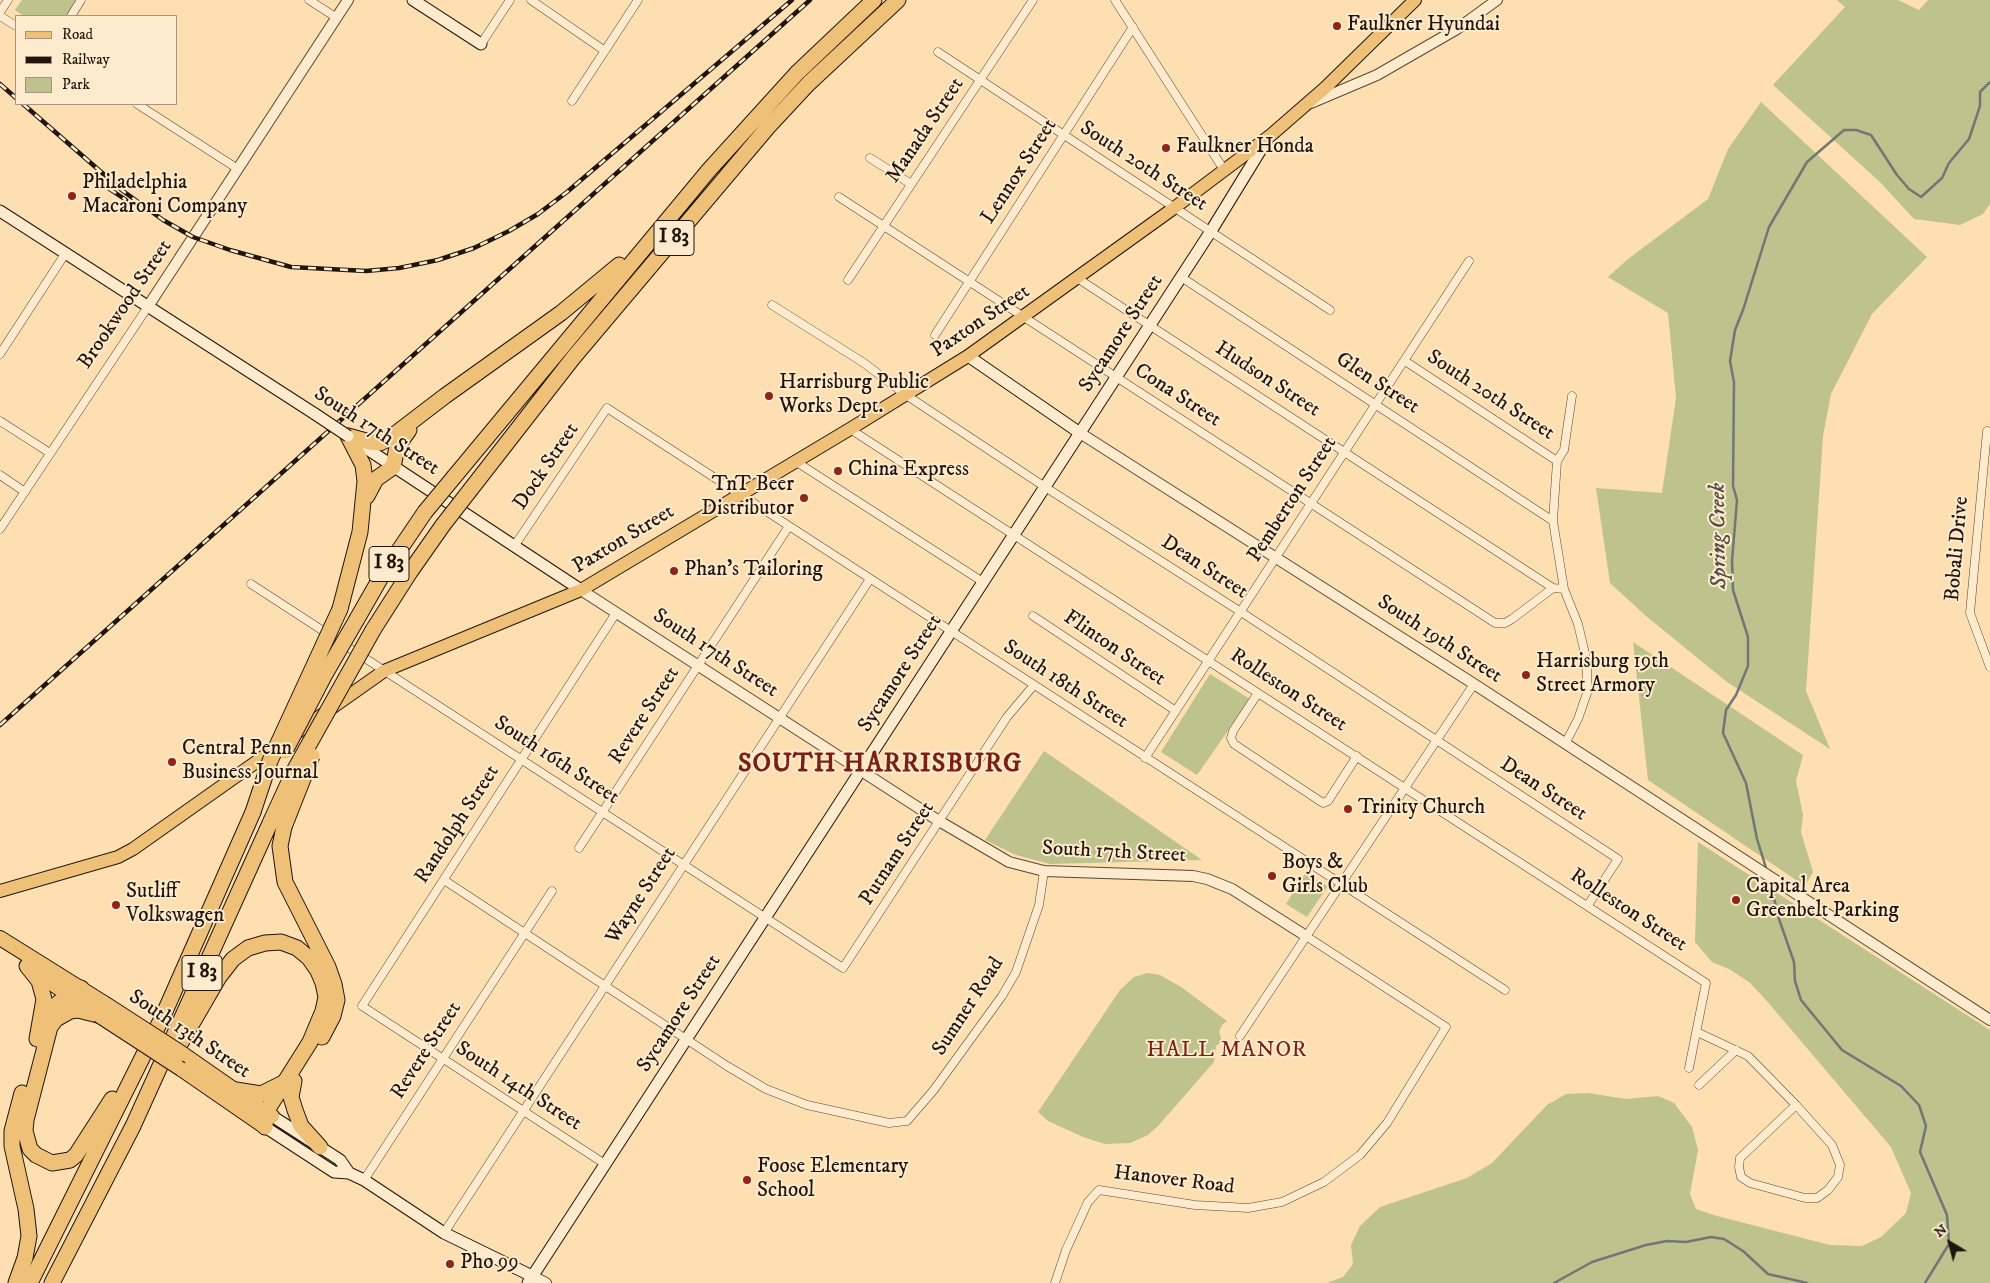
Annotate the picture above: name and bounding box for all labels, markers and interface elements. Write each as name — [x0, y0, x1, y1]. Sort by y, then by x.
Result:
place label: Faulkner Hyundai — [1347, 13, 1500, 39]
legend — [15, 15, 178, 105]
marker: Faulkner Hyundai — [1331, 20, 1343, 32]
text: Road — [62, 25, 93, 44]
text: Railway — [62, 50, 110, 69]
street label: Manada Street — [882, 74, 970, 188]
text: Park — [62, 75, 90, 94]
street label: Lennox Street — [977, 115, 1063, 229]
street label: South 20th Street — [1074, 116, 1212, 218]
place label: Faulkner Honda — [1176, 135, 1314, 161]
marker: Faulkner Honda — [1160, 142, 1172, 154]
place label: Philadelphia Macaroni Company — [82, 171, 247, 221]
marker: Philadelphia Macaroni Company — [66, 190, 78, 202]
road number: I 83 — [654, 220, 694, 256]
street label: Brookwood Street — [74, 236, 178, 374]
street label: Sycamore Street — [1075, 270, 1169, 398]
street label: Paxton Street — [927, 280, 1035, 364]
street label: Hudson Street — [1210, 337, 1324, 423]
street label: South 20th Street — [1421, 345, 1559, 447]
street label: Glen Street — [1330, 348, 1424, 420]
street label: Cona Street — [1129, 359, 1225, 433]
place label: Harrisburg Public Works Dept. — [779, 371, 929, 421]
street label: South 17th Street — [309, 382, 443, 482]
marker: Harrisburg Public Works Dept. — [763, 390, 775, 402]
street label: Dock Street — [509, 419, 585, 515]
street label: Pemberton Street — [1243, 432, 1343, 568]
place label: China Express — [848, 458, 969, 484]
marker: China Express — [832, 465, 844, 477]
place label: TnT Beer Distributor — [701, 473, 794, 523]
water label: Spring Creek — [1706, 483, 1734, 589]
marker: TnT Beer Distributor — [798, 492, 810, 504]
street label: Bobali Drive — [1941, 495, 1975, 603]
street label: Paxton Street — [569, 500, 679, 580]
street label: Dean Street — [1156, 531, 1252, 605]
road number: I 83 — [369, 546, 409, 582]
place label: Phan's Tailoring — [684, 558, 823, 584]
marker: Phan's Tailoring — [668, 565, 680, 577]
street label: South 19th Street — [1372, 590, 1506, 690]
street label: South 17th Street — [648, 604, 782, 704]
street label: Flinton Street — [1058, 606, 1170, 692]
street label: Sycamore Street — [854, 610, 948, 738]
street label: South 18th Street — [998, 635, 1132, 735]
street label: Rolleston Street — [1225, 644, 1351, 738]
place label: Harrisburg 19th Street Armory — [1536, 650, 1669, 700]
street label: Revere Street — [604, 663, 686, 769]
marker: Harrisburg 19th Street Armory — [1520, 669, 1532, 681]
street label: South 16th Street — [489, 711, 623, 811]
place label: Central Penn Business Journal — [182, 737, 318, 787]
district label: SOUTH HARRISBURG — [736, 750, 1024, 782]
street label: Dean Street — [1495, 753, 1591, 827]
marker: Central Penn Business Journal — [166, 756, 178, 768]
street label: Randolph Street — [410, 761, 506, 889]
place label: Trinity Church — [1358, 796, 1485, 822]
street label: Putnam Street — [855, 797, 941, 911]
marker: Trinity Church — [1342, 803, 1354, 815]
street label: South 17th Street — [1041, 837, 1187, 869]
street label: Wayne Street — [601, 843, 683, 949]
place label: Boys & Girls Club — [1282, 851, 1368, 901]
street label: Rolleston Street — [1565, 864, 1691, 958]
marker: Boys & Girls Club — [1266, 870, 1278, 882]
place label: Capital Area Greenbelt Parking — [1746, 875, 1899, 925]
place label: Sutliff Volkswagen — [126, 880, 224, 930]
marker: Capital Area Greenbelt Parking — [1730, 894, 1742, 906]
marker: Sutliff Volkswagen — [110, 899, 122, 911]
street label: Sycamore Street — [633, 950, 727, 1078]
street label: Sumner Road — [928, 953, 1010, 1061]
road number: I 83 — [182, 956, 222, 990]
street label: South 13th Street — [123, 985, 255, 1085]
street label: Revere Street — [386, 998, 468, 1104]
street label: South 14th Street — [450, 1037, 586, 1137]
district label: HALL MANOR — [1145, 1038, 1309, 1064]
place label: Foose Elementary School — [757, 1155, 908, 1205]
street label: Hanover Road — [1112, 1161, 1236, 1201]
marker: Foose Elementary School — [741, 1174, 753, 1186]
north arrow — [1925, 1218, 1975, 1268]
text: N — [1931, 1220, 1951, 1242]
place label: Pho 99 — [460, 1251, 519, 1277]
marker: Pho 99 — [444, 1258, 456, 1270]

